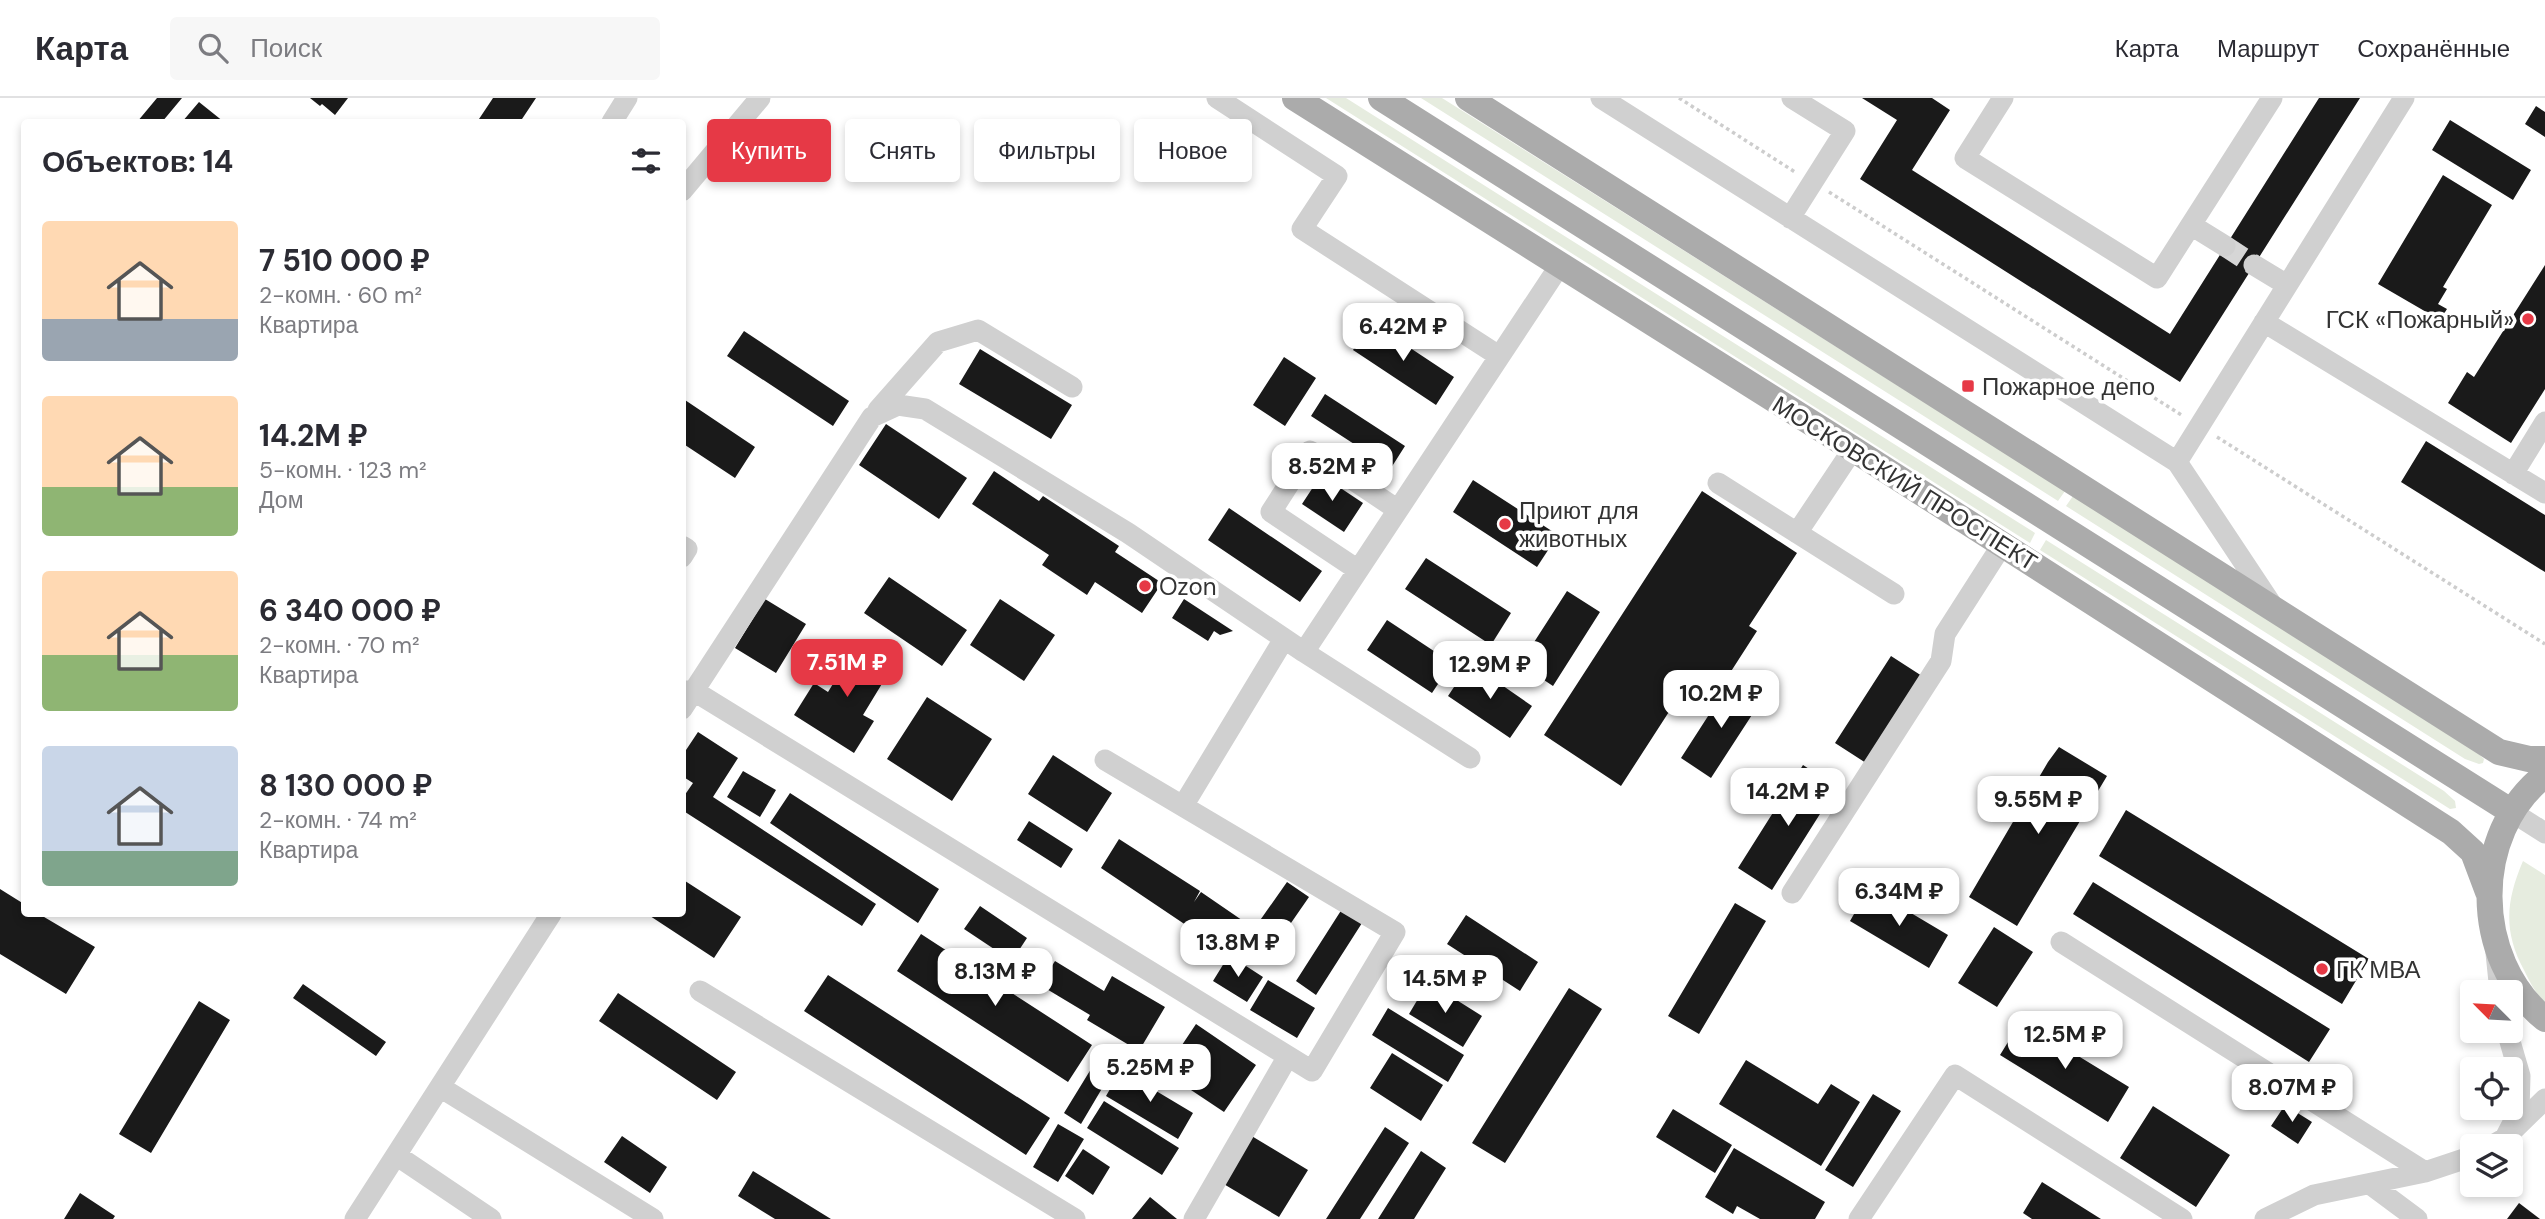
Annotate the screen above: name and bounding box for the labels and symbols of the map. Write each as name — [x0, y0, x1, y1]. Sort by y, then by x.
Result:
pin: 6.42M ₽ — [1338, 303, 1468, 363]
place label: ГСК «Пожарный» — [2326, 304, 2514, 335]
marker: ГСК «Пожарный» — [2520, 311, 2536, 327]
place label: Пожарное депо — [1982, 371, 2155, 402]
marker: Пожарное депо — [1960, 378, 1976, 394]
street label: МОСКОВСКИЙ ПРОСПЕКТ — [1767, 389, 2043, 578]
pin: 8.52M ₽ — [1267, 444, 1397, 503]
place label: Приют для животных — [1519, 495, 1639, 554]
marker: Приют для животных — [1497, 516, 1513, 532]
place label: Ozon — [1159, 571, 1217, 602]
marker: Ozon — [1137, 578, 1153, 594]
pin: 7.51M ₽ — [782, 640, 912, 699]
pin: 12.9M ₽ — [1425, 642, 1555, 701]
pin: 10.2M ₽ — [1656, 670, 1786, 730]
pin: 14.2M ₽ — [1723, 768, 1853, 828]
pin: 9.55M ₽ — [1973, 776, 2103, 836]
pin: 6.34M ₽ — [1834, 868, 1964, 928]
pin: 13.8M ₽ — [1173, 920, 1303, 979]
pin: 8.13M ₽ — [930, 948, 1060, 1008]
place label: ГК МВА — [2336, 954, 2421, 985]
pin: 14.5M ₽ — [1380, 956, 1510, 1015]
marker: ГК МВА — [2314, 961, 2330, 977]
north arrow — [2460, 980, 2524, 1043]
pin: 12.5M ₽ — [2000, 1012, 2130, 1071]
pin: 5.25M ₽ — [1085, 1044, 1215, 1104]
pin: 8.07M ₽ — [2227, 1065, 2357, 1124]

